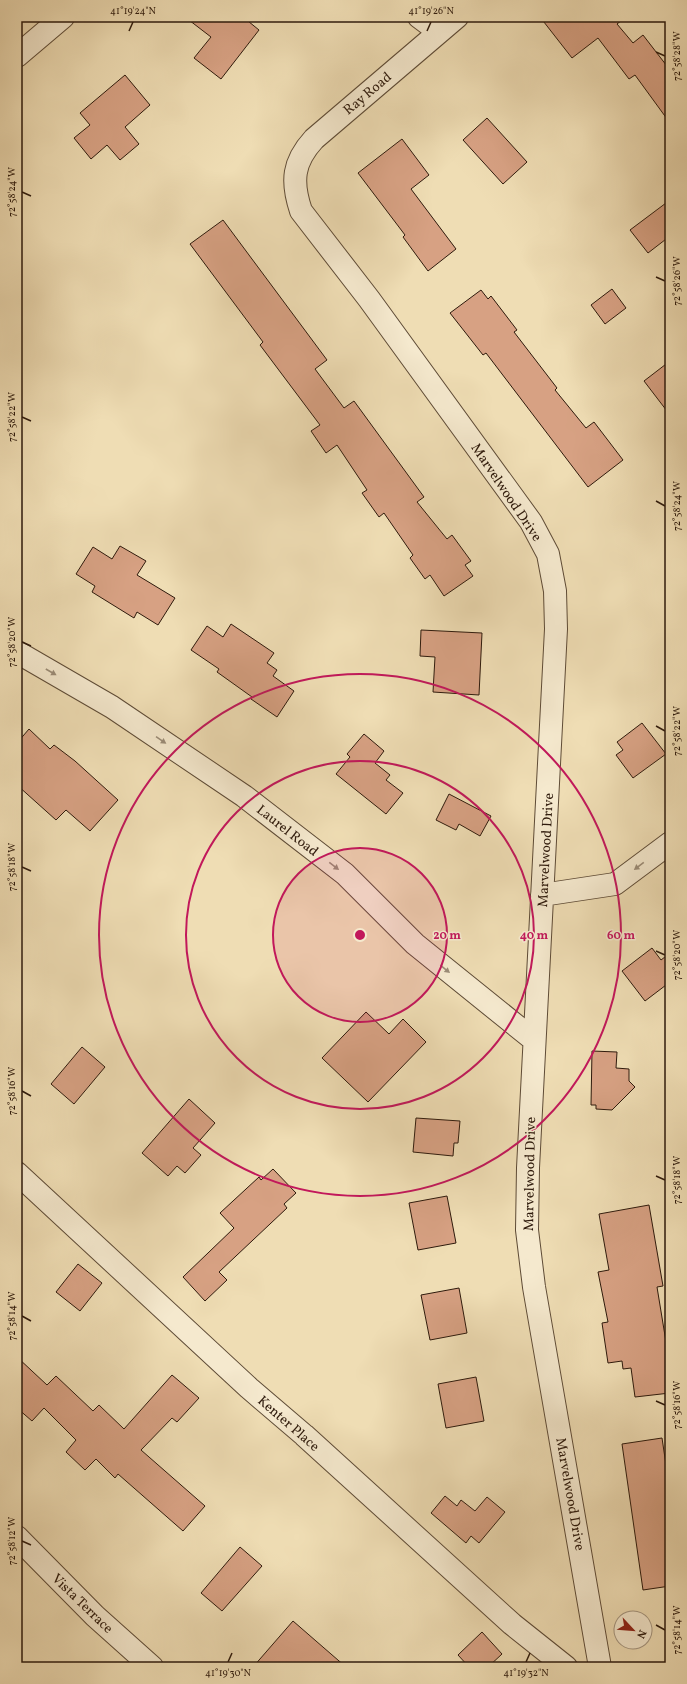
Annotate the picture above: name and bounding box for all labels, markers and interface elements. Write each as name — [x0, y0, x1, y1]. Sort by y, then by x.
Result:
text: 41°19'24"N — [110, 4, 157, 18]
text: 41°19'26"N — [408, 4, 454, 18]
text: 72°58'28"W — [670, 31, 684, 81]
street label: Ray Road — [340, 68, 396, 120]
text: 72°58'24"W — [5, 167, 19, 217]
text: 72°58'26"W — [670, 256, 684, 306]
text: 72°58'22"W — [5, 392, 19, 442]
street label: Marvelwood Drive — [466, 440, 546, 546]
text: 72°58'24"W — [670, 481, 684, 531]
text: 72°58'20"W — [5, 617, 19, 667]
one-way arrow — [45, 668, 57, 675]
text: 72°58'22"W — [670, 706, 684, 756]
one-way arrow — [156, 736, 166, 744]
street label: Marvelwood Drive — [534, 792, 559, 908]
street label: Laurel Road — [252, 801, 322, 861]
text: 72°58'18"W — [5, 843, 19, 891]
one-way arrow — [329, 862, 340, 871]
one-way arrow — [633, 862, 644, 871]
centre of rings — [353, 928, 367, 942]
text: 20 m — [433, 928, 461, 944]
text: 40 m — [520, 928, 549, 944]
text: 60 m — [607, 928, 635, 944]
text: 72°58'20"W — [670, 930, 684, 980]
one-way arrow — [440, 965, 451, 973]
text: 72°58'16"W — [5, 1067, 19, 1115]
street label: Marvelwood Drive — [520, 1116, 541, 1231]
text: 72°58'18"W — [670, 1156, 684, 1204]
text: 72°58'14"W — [5, 1292, 19, 1340]
text: 72°58'16"W — [670, 1381, 684, 1429]
street label: Kenter Place — [253, 1392, 323, 1457]
street label: Marvelwood Drive — [550, 1436, 589, 1553]
text: 72°58'12"W — [5, 1517, 19, 1565]
street label: Vista Terrace — [47, 1570, 117, 1639]
text: 72°58'14"W — [670, 1606, 684, 1654]
north arrow — [613, 1610, 653, 1650]
text: N — [632, 1627, 649, 1641]
text: 41°19'30"N — [205, 1666, 252, 1680]
text: 41°19'32"N — [503, 1666, 549, 1680]

